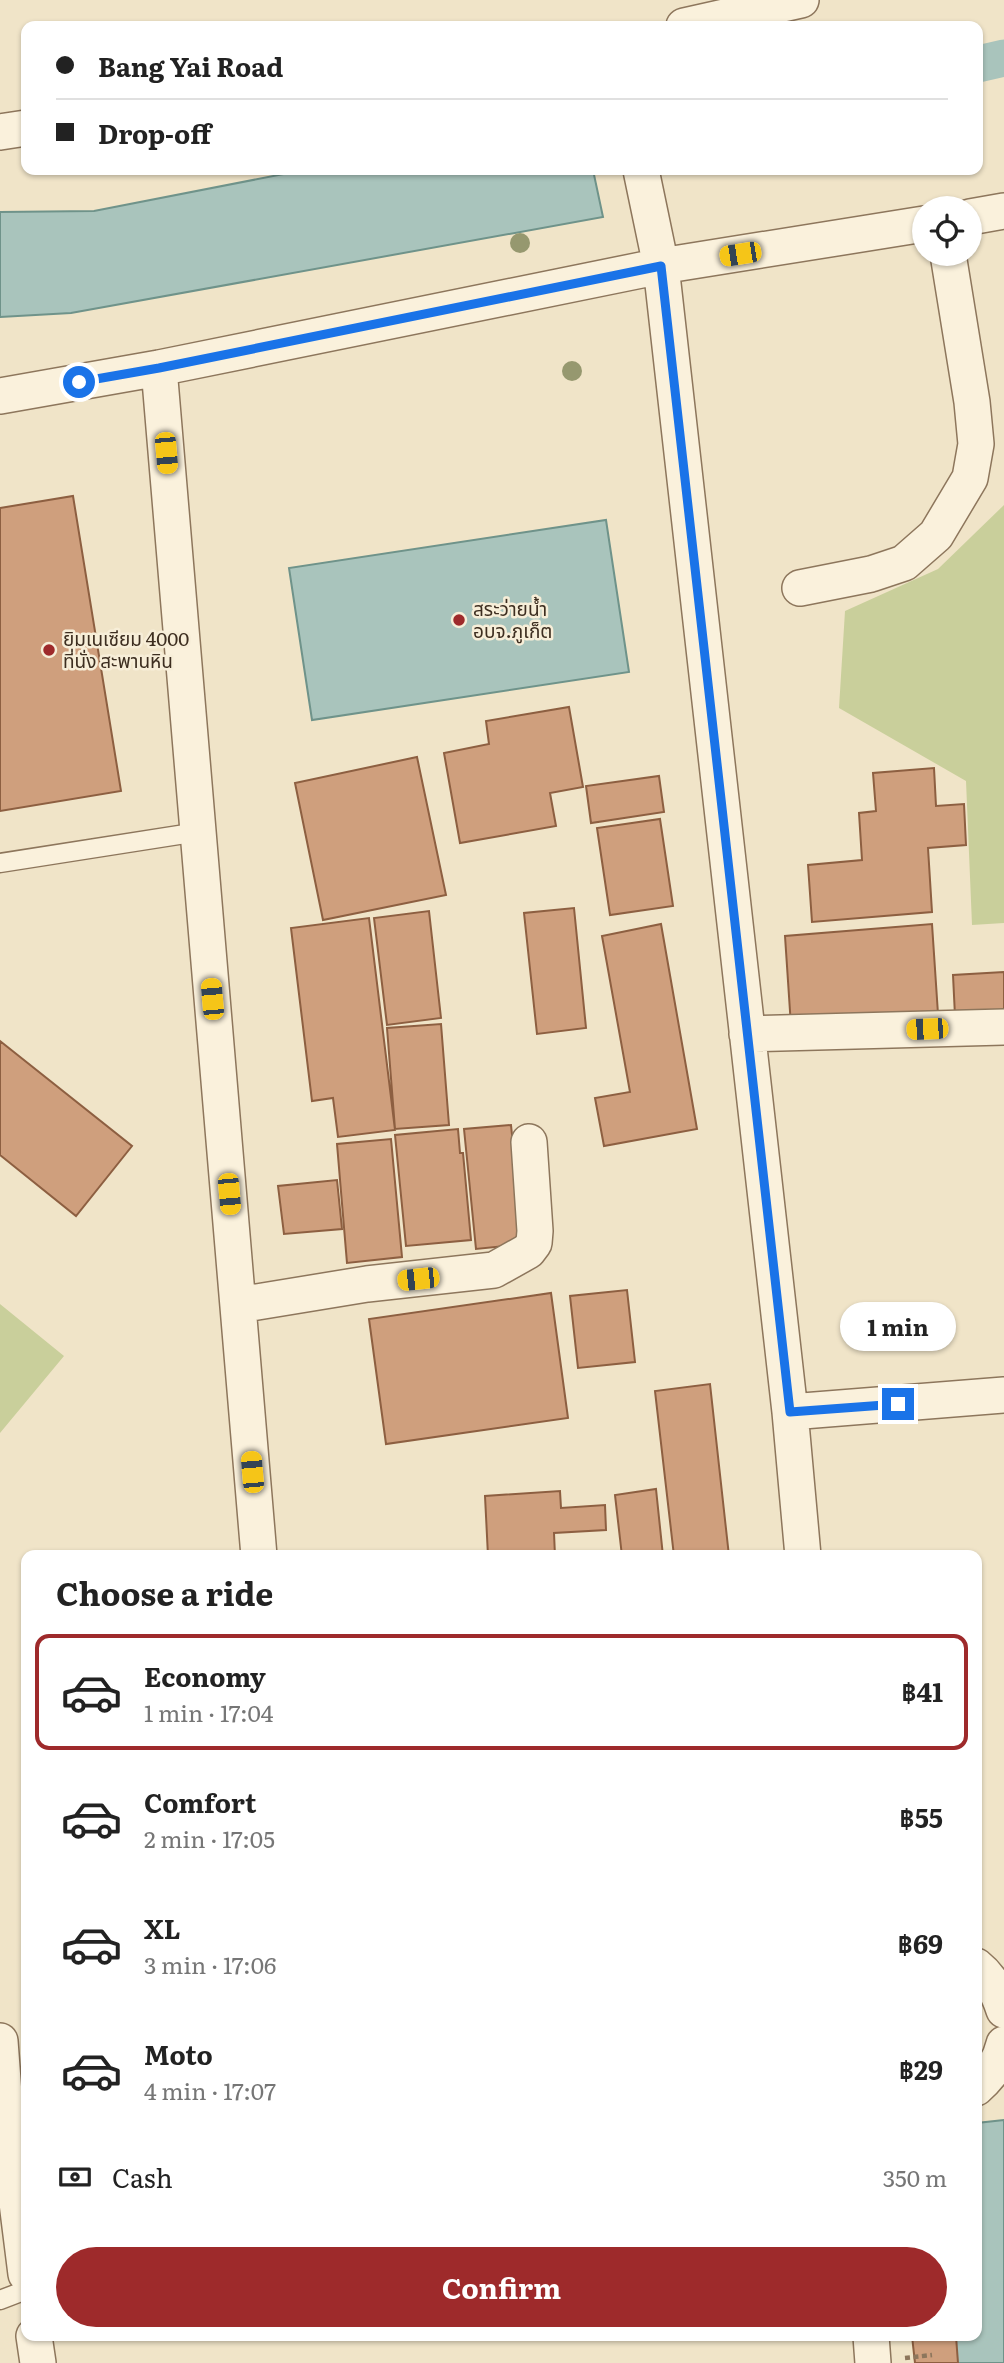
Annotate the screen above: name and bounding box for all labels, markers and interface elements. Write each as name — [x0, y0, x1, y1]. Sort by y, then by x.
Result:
text: Bang Yai Road — [98, 46, 283, 85]
text: Drop-off — [98, 113, 211, 152]
map controls — [912, 196, 982, 266]
button: locate — [912, 196, 982, 266]
car — [718, 240, 763, 268]
route start — [63, 366, 95, 398]
car — [154, 431, 179, 475]
place label: สระว่ายน้ำ อบจ.ภูเก็ต — [473, 594, 552, 644]
marker: สระว่ายน้ำ อบจ.ภูเก็ต — [451, 612, 467, 628]
place label: ยิมเนเซียม 4000 ที่นั่ง สะพานหิน — [63, 624, 189, 674]
marker: ยิมเนเซียม 4000 ที่นั่ง สะพานหิน — [41, 642, 57, 658]
car — [200, 977, 225, 1021]
car — [906, 1018, 949, 1040]
car — [217, 1172, 242, 1216]
car — [397, 1266, 440, 1292]
callout: 1 min — [840, 1302, 956, 1352]
text: 1 min — [867, 1309, 929, 1343]
route end — [882, 1388, 914, 1420]
car — [240, 1450, 265, 1494]
text: Choose a ride — [56, 1568, 273, 1616]
text: Economy — [144, 1656, 266, 1695]
icon: car — [60, 1661, 123, 1724]
text: ฿41 — [901, 1671, 943, 1710]
text: 1 min · 17:04 — [144, 1695, 274, 1729]
text: Comfort — [144, 1782, 256, 1821]
icon: car — [60, 1787, 123, 1850]
text: ฿55 — [900, 1797, 943, 1836]
text: 2 min · 17:05 — [144, 1821, 275, 1855]
text: XL — [144, 1908, 181, 1947]
icon: car — [60, 1913, 123, 1976]
text: ฿69 — [898, 1923, 943, 1962]
text: 3 min · 17:06 — [144, 1947, 276, 1981]
text: Moto — [144, 2034, 213, 2073]
icon: car — [60, 2039, 123, 2102]
text: ฿29 — [899, 2049, 943, 2088]
text: 4 min · 17:07 — [144, 2073, 276, 2107]
text: Cash — [112, 2157, 173, 2196]
icon: cash — [56, 2158, 94, 2196]
text: 350 m — [883, 2160, 947, 2194]
button: Confirm — [56, 2247, 947, 2327]

